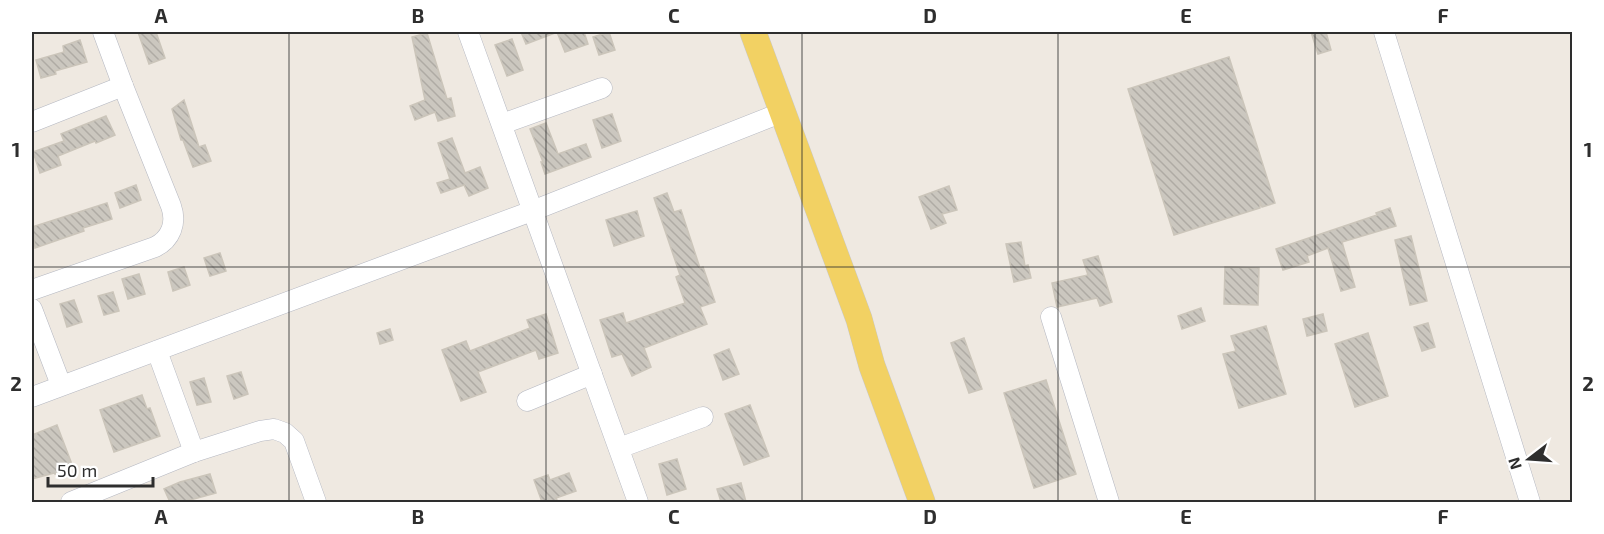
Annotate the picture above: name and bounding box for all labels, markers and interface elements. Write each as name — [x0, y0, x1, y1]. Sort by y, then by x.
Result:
text: A — [154, 3, 168, 27]
text: B — [412, 3, 424, 27]
text: C — [668, 3, 680, 27]
text: D — [923, 3, 937, 27]
text: E — [1180, 3, 1192, 27]
text: F — [1437, 3, 1449, 27]
text: 1 — [12, 137, 20, 161]
text: 1 — [1584, 137, 1592, 161]
text: 2 — [10, 371, 22, 395]
text: 2 — [1582, 371, 1594, 395]
north arrow — [1499, 429, 1559, 489]
scale bar — [48, 450, 153, 488]
text: N — [1503, 455, 1525, 472]
text: 50 m — [57, 459, 97, 481]
text: A — [154, 504, 168, 528]
text: B — [412, 504, 424, 528]
text: C — [668, 504, 680, 528]
text: D — [923, 504, 937, 528]
text: E — [1180, 504, 1192, 528]
text: F — [1437, 504, 1449, 528]

